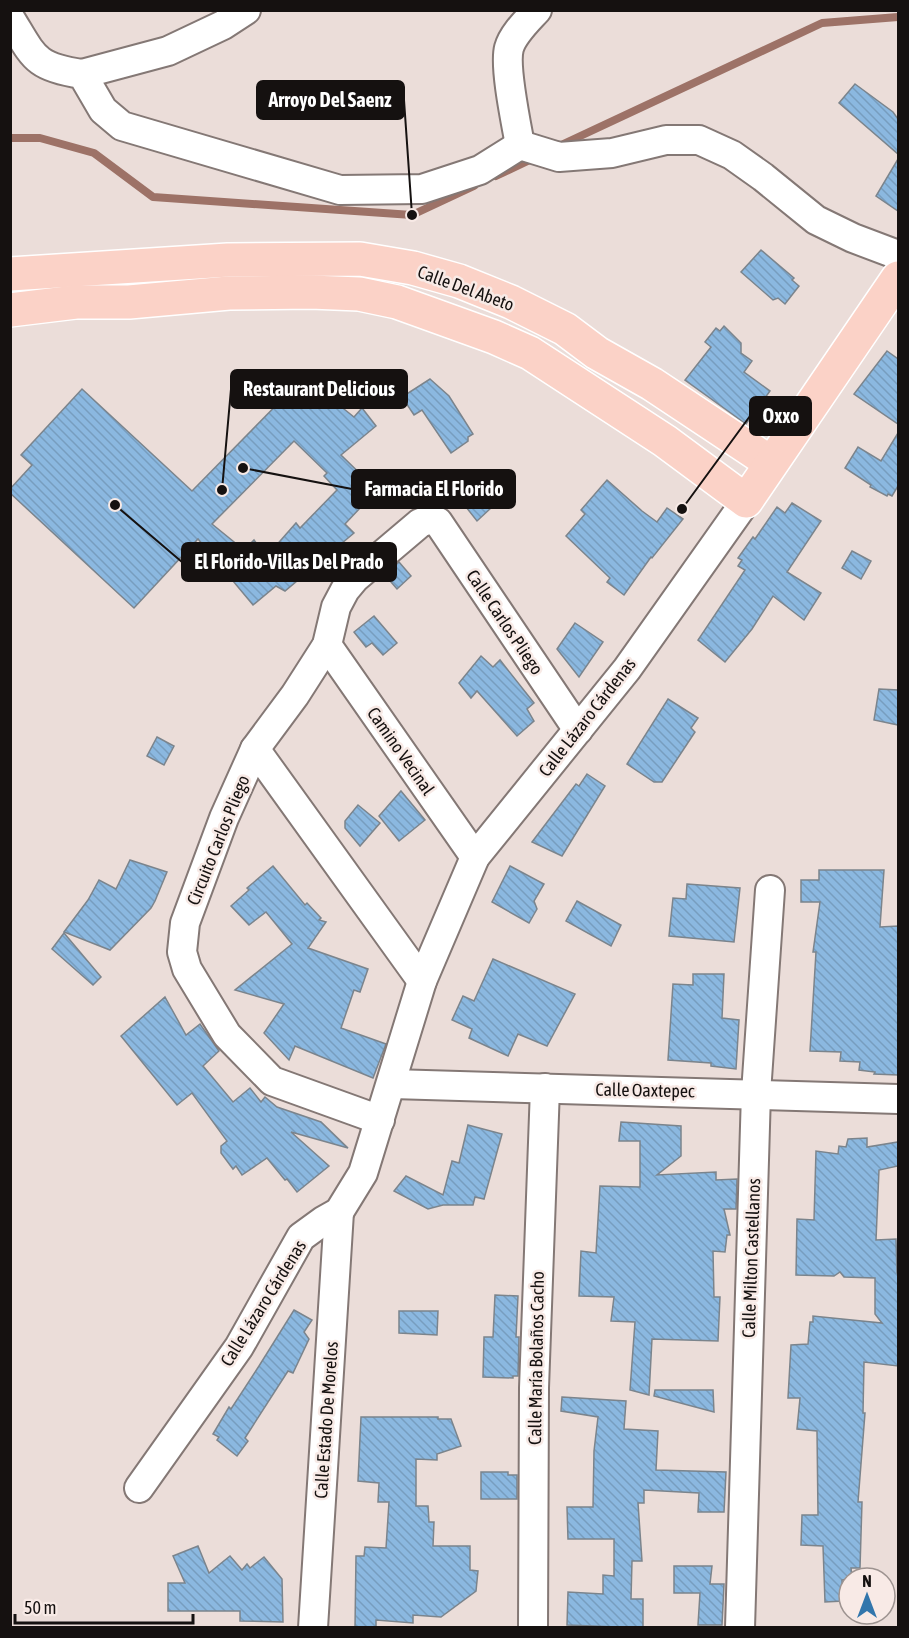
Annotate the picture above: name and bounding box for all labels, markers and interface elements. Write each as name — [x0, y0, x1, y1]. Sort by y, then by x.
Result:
callout: Arroyo Del Saenz — [257, 81, 404, 119]
text: Arroyo Del Saenz — [268, 88, 392, 111]
street label: Calle Del Abeto — [415, 261, 517, 315]
callout: Restaurant Delicious — [231, 370, 407, 408]
text: Restaurant Delicious — [243, 377, 395, 400]
callout: Oxxo — [750, 397, 811, 435]
text: Oxxo — [762, 404, 800, 427]
callout: Farmacia El Florido — [352, 470, 515, 508]
text: Farmacia El Florido — [364, 477, 504, 500]
callout: El Florido-Villas Del Prado — [182, 543, 396, 581]
text: El Florido-Villas Del Prado — [194, 550, 384, 573]
street label: Calle Carlos Pliego — [462, 566, 548, 678]
street label: Calle Lázaro Cárdenas — [534, 653, 640, 781]
street label: Camino Vecinal — [363, 703, 439, 799]
street label: Circuito Carlos Pliego — [182, 772, 254, 908]
street label: Calle Oaxtepec — [595, 1079, 695, 1101]
street label: Calle Milton Castellanos — [738, 1178, 764, 1338]
street label: Calle Lázaro Cárdenas — [216, 1236, 310, 1370]
street label: Calle María Bolaños Cacho — [524, 1271, 548, 1445]
street label: Calle Estado De Morelos — [310, 1341, 342, 1499]
north arrow — [837, 1566, 897, 1626]
text: N — [862, 1572, 872, 1590]
scale bar — [15, 1587, 194, 1625]
text: 50 m — [24, 1597, 56, 1618]

